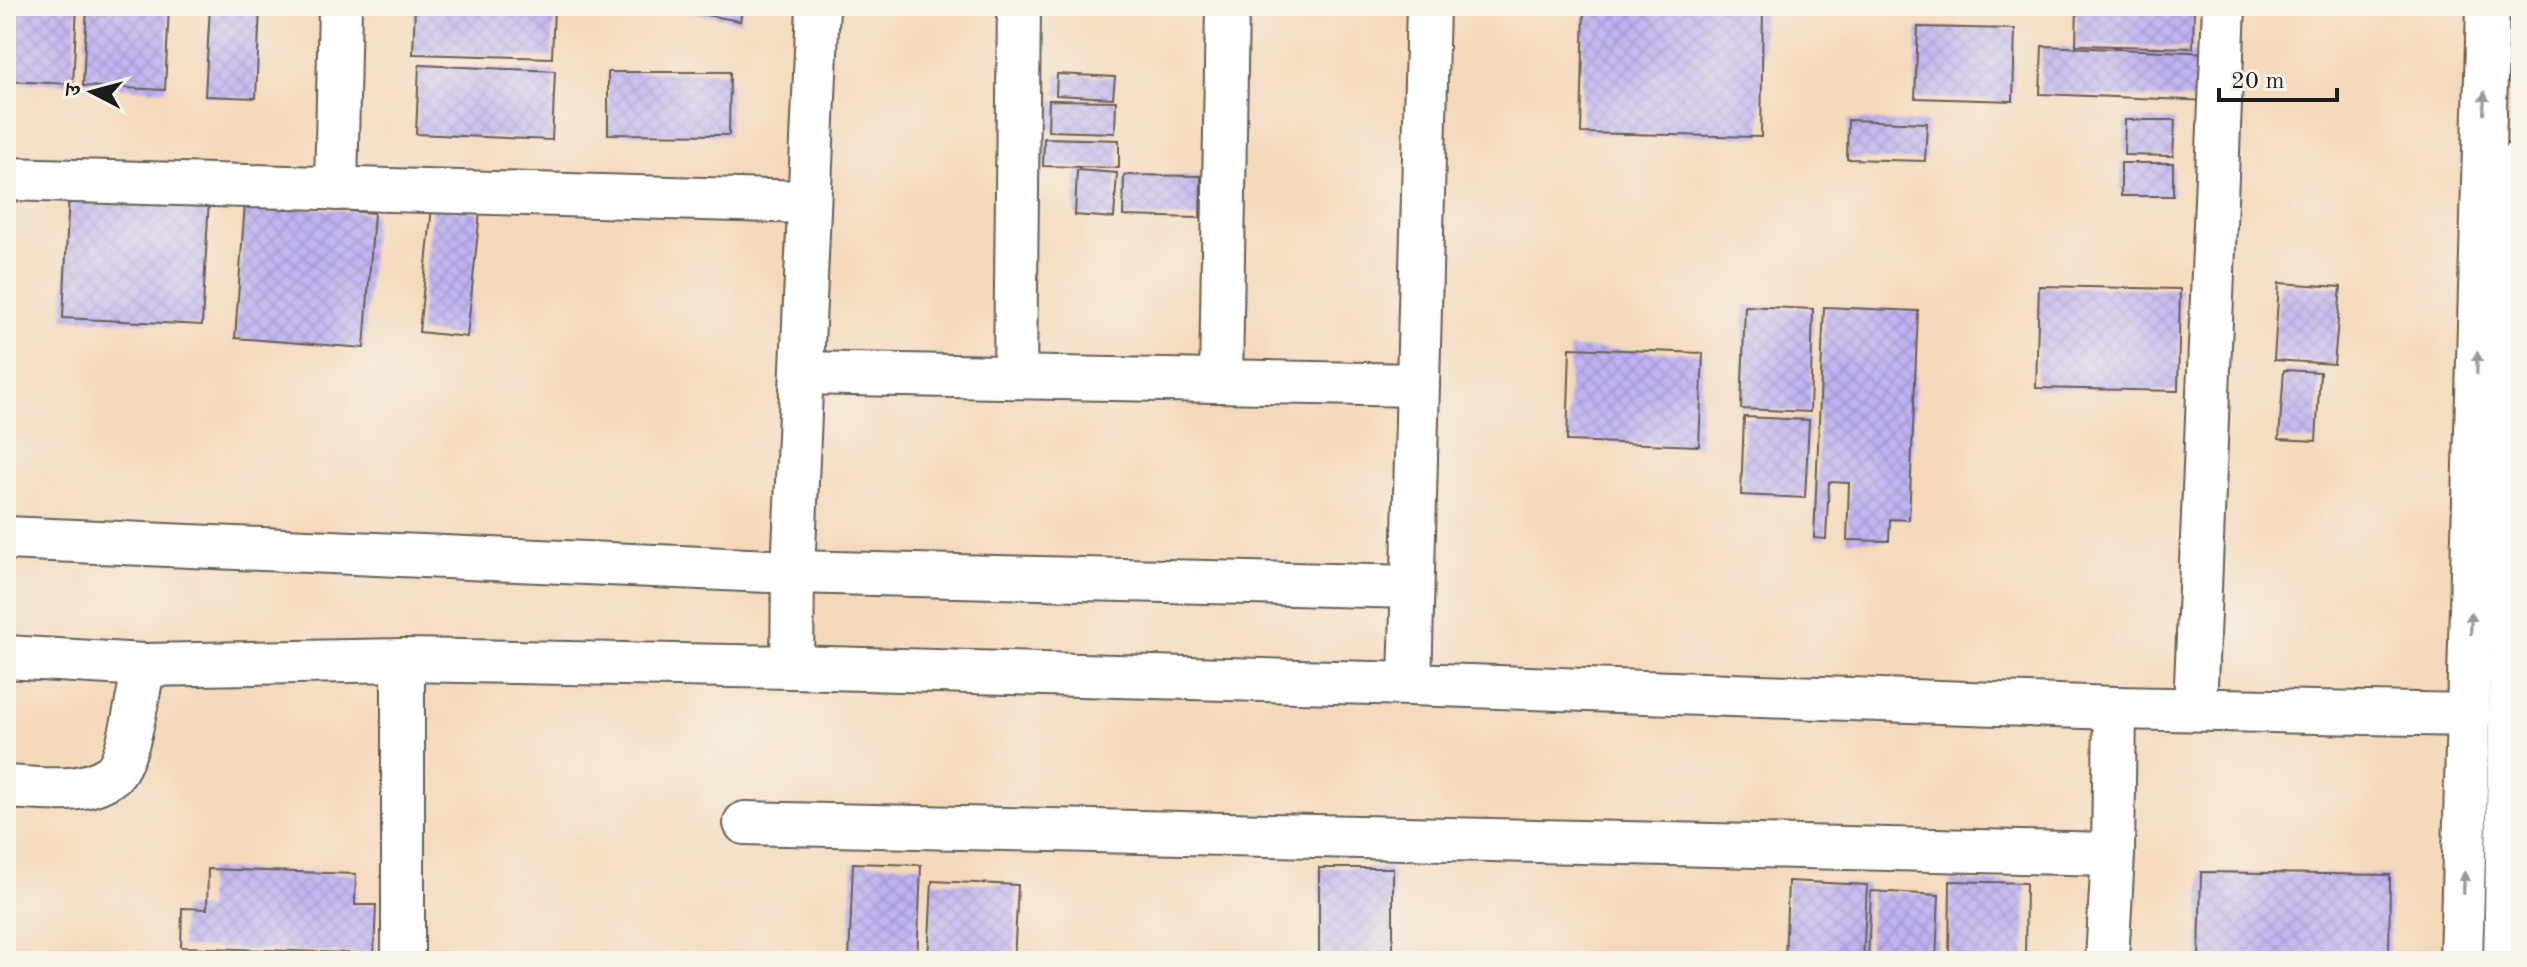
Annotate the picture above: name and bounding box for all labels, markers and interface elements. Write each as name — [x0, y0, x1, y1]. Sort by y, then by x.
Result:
north arrow — [52, 52, 132, 132]
scale bar — [2219, 52, 2337, 102]
text: 20 m — [2231, 70, 2285, 94]
text: उ — [62, 82, 86, 99]
one-way arrow — [2478, 90, 2491, 115]
one-way arrow — [2471, 350, 2484, 375]
one-way arrow — [2465, 610, 2478, 635]
one-way arrow — [2457, 870, 2470, 895]

